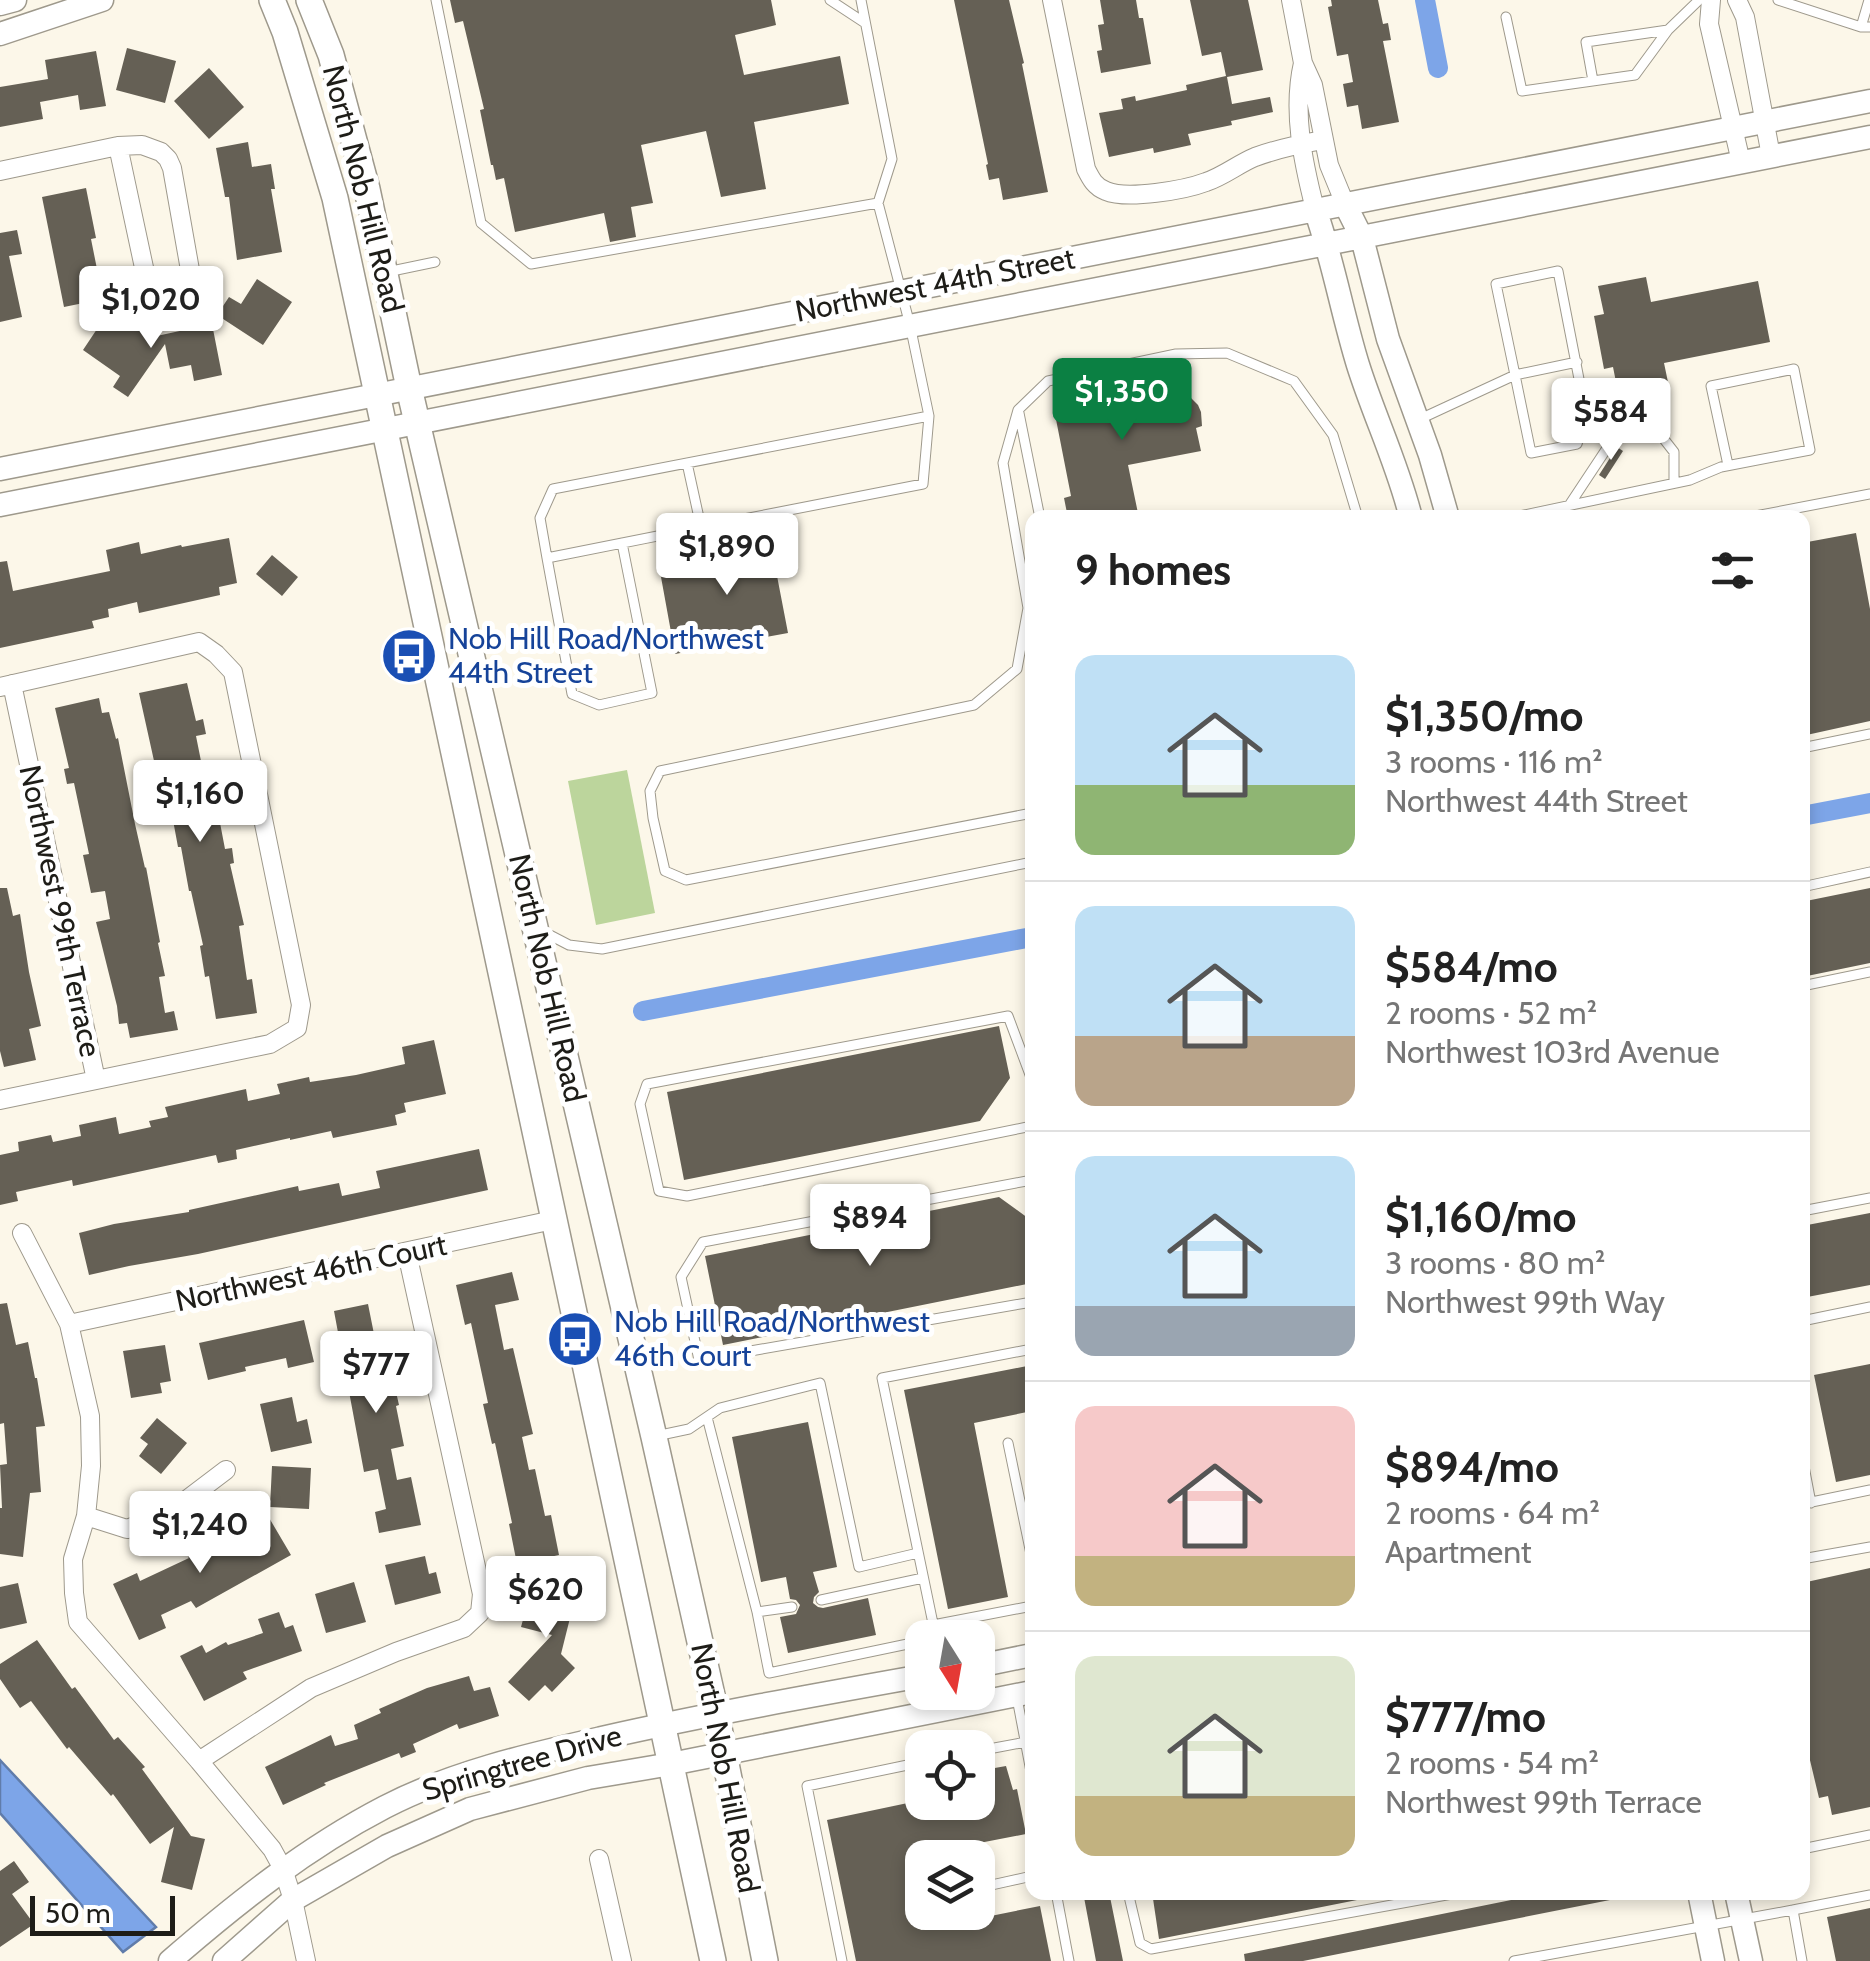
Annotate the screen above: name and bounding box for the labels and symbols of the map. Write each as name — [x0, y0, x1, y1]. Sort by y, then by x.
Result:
street label: North Nob Hill Road — [315, 61, 412, 316]
street label: Northwest 44th Street — [792, 239, 1078, 330]
pin: $1,020 — [70, 266, 232, 351]
pin: $1,350 — [1041, 358, 1203, 443]
pin: $584 — [1552, 378, 1670, 463]
pin: $1,890 — [646, 513, 808, 598]
place label: Nob Hill Road/Northwest 44th Street — [448, 620, 764, 691]
bus stop icon: Nob Hill Road/Northwest 44th Street — [379, 626, 439, 686]
pin: $1,160 — [119, 760, 281, 845]
street label: Northwest 99th Terrace — [12, 762, 109, 1060]
street label: North Nob Hill Road — [501, 850, 594, 1106]
pin: $894 — [811, 1184, 929, 1269]
street label: Northwest 46th Court — [172, 1226, 450, 1319]
place label: Nob Hill Road/Northwest 46th Court — [614, 1303, 930, 1374]
bus stop icon: Nob Hill Road/Northwest 46th Court — [545, 1309, 605, 1369]
pin: $777 — [317, 1331, 435, 1416]
pin: $1,240 — [119, 1491, 281, 1576]
pin: $620 — [487, 1556, 605, 1641]
north arrow — [905, 1620, 995, 1710]
street label: North Nob Hill Road — [683, 1640, 768, 1896]
street label: Springtree Drive — [418, 1716, 626, 1809]
scale bar — [30, 1891, 175, 1936]

